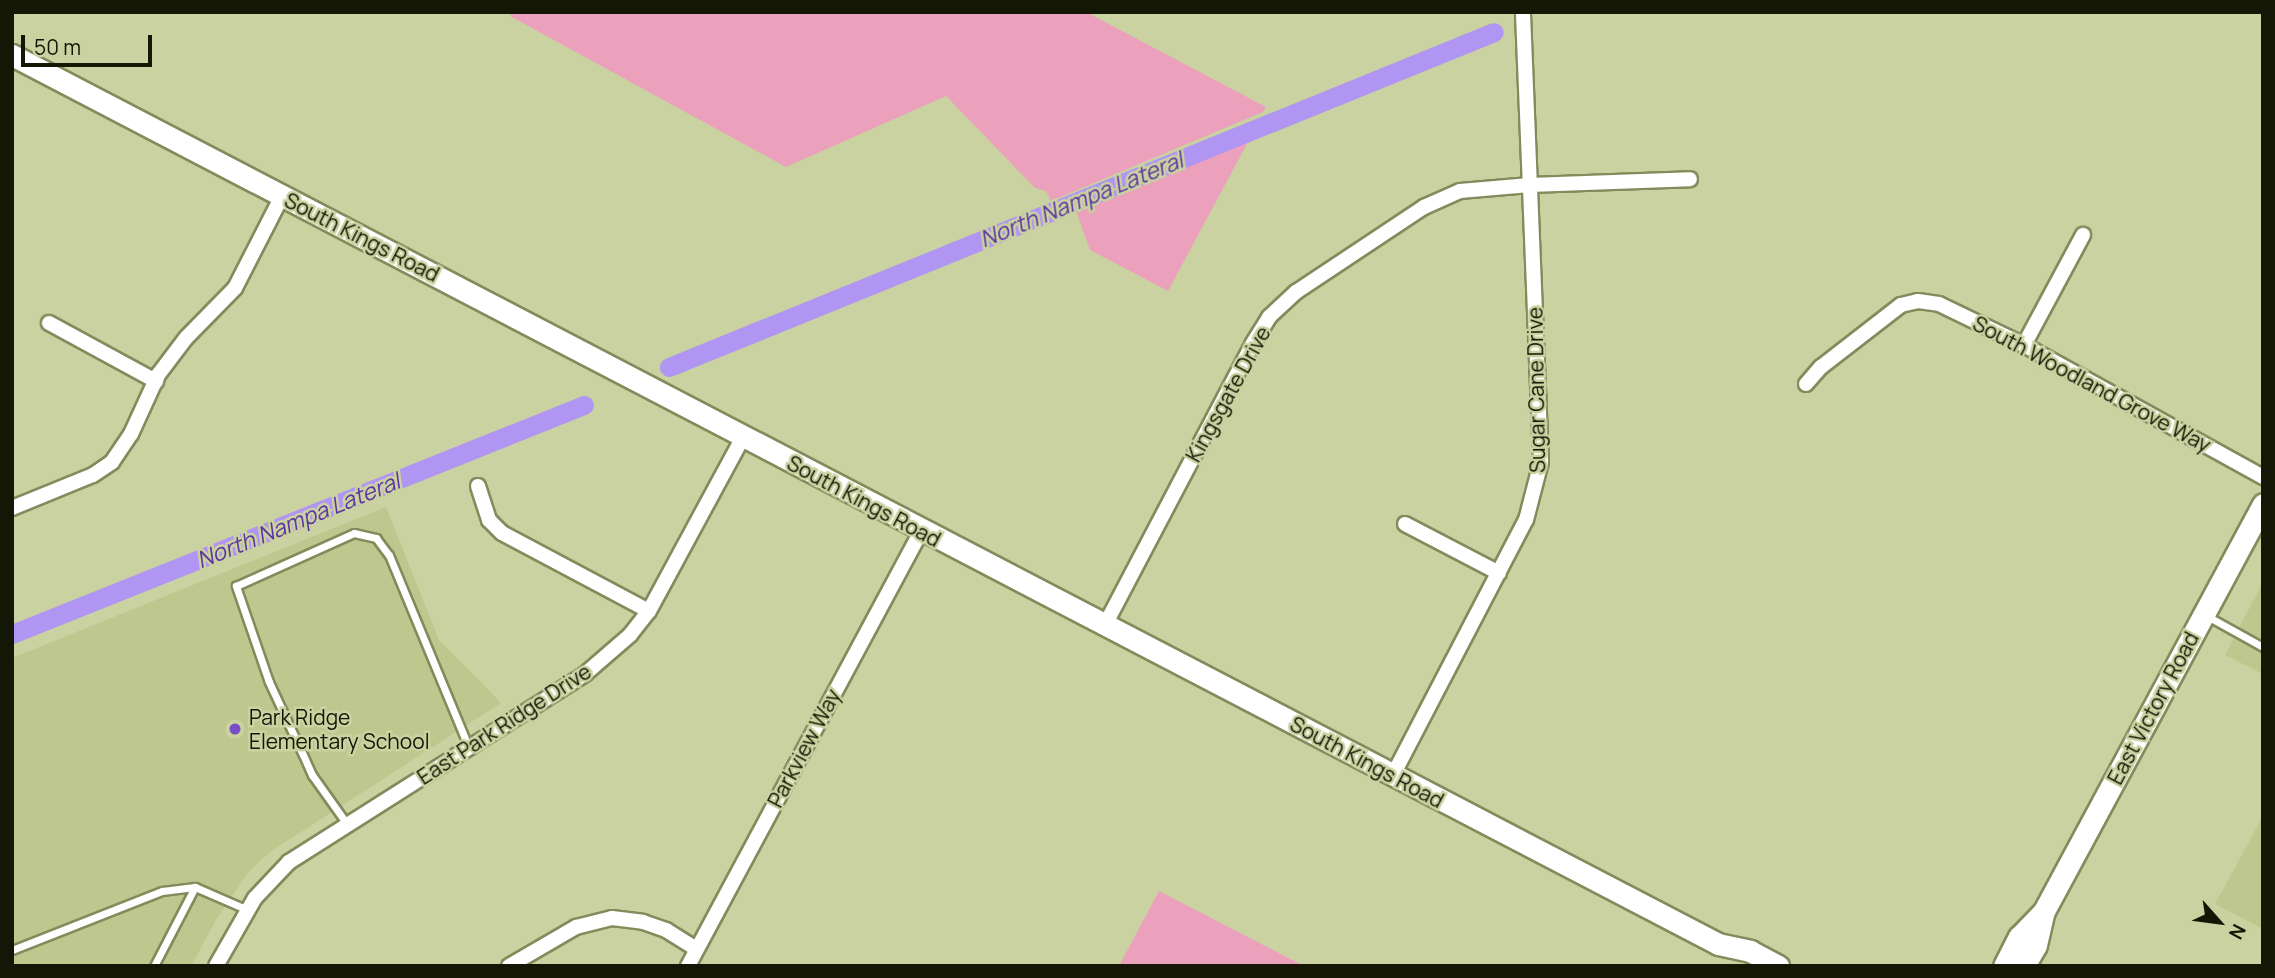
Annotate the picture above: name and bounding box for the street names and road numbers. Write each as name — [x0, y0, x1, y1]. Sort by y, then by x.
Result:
street label: South Kings Road — [280, 187, 444, 287]
street label: Sugar Cane Drive — [1522, 307, 1550, 473]
street label: South Woodland Grove Way — [1969, 310, 2215, 458]
street label: Kingsgate Drive — [1180, 322, 1276, 466]
street label: South Kings Road — [783, 450, 945, 552]
street label: East Victory Road — [2102, 628, 2204, 788]
street label: East Park Ridge Drive — [412, 658, 596, 790]
street label: Parkview Way — [762, 685, 846, 811]
street label: South Kings Road — [1286, 711, 1448, 813]

